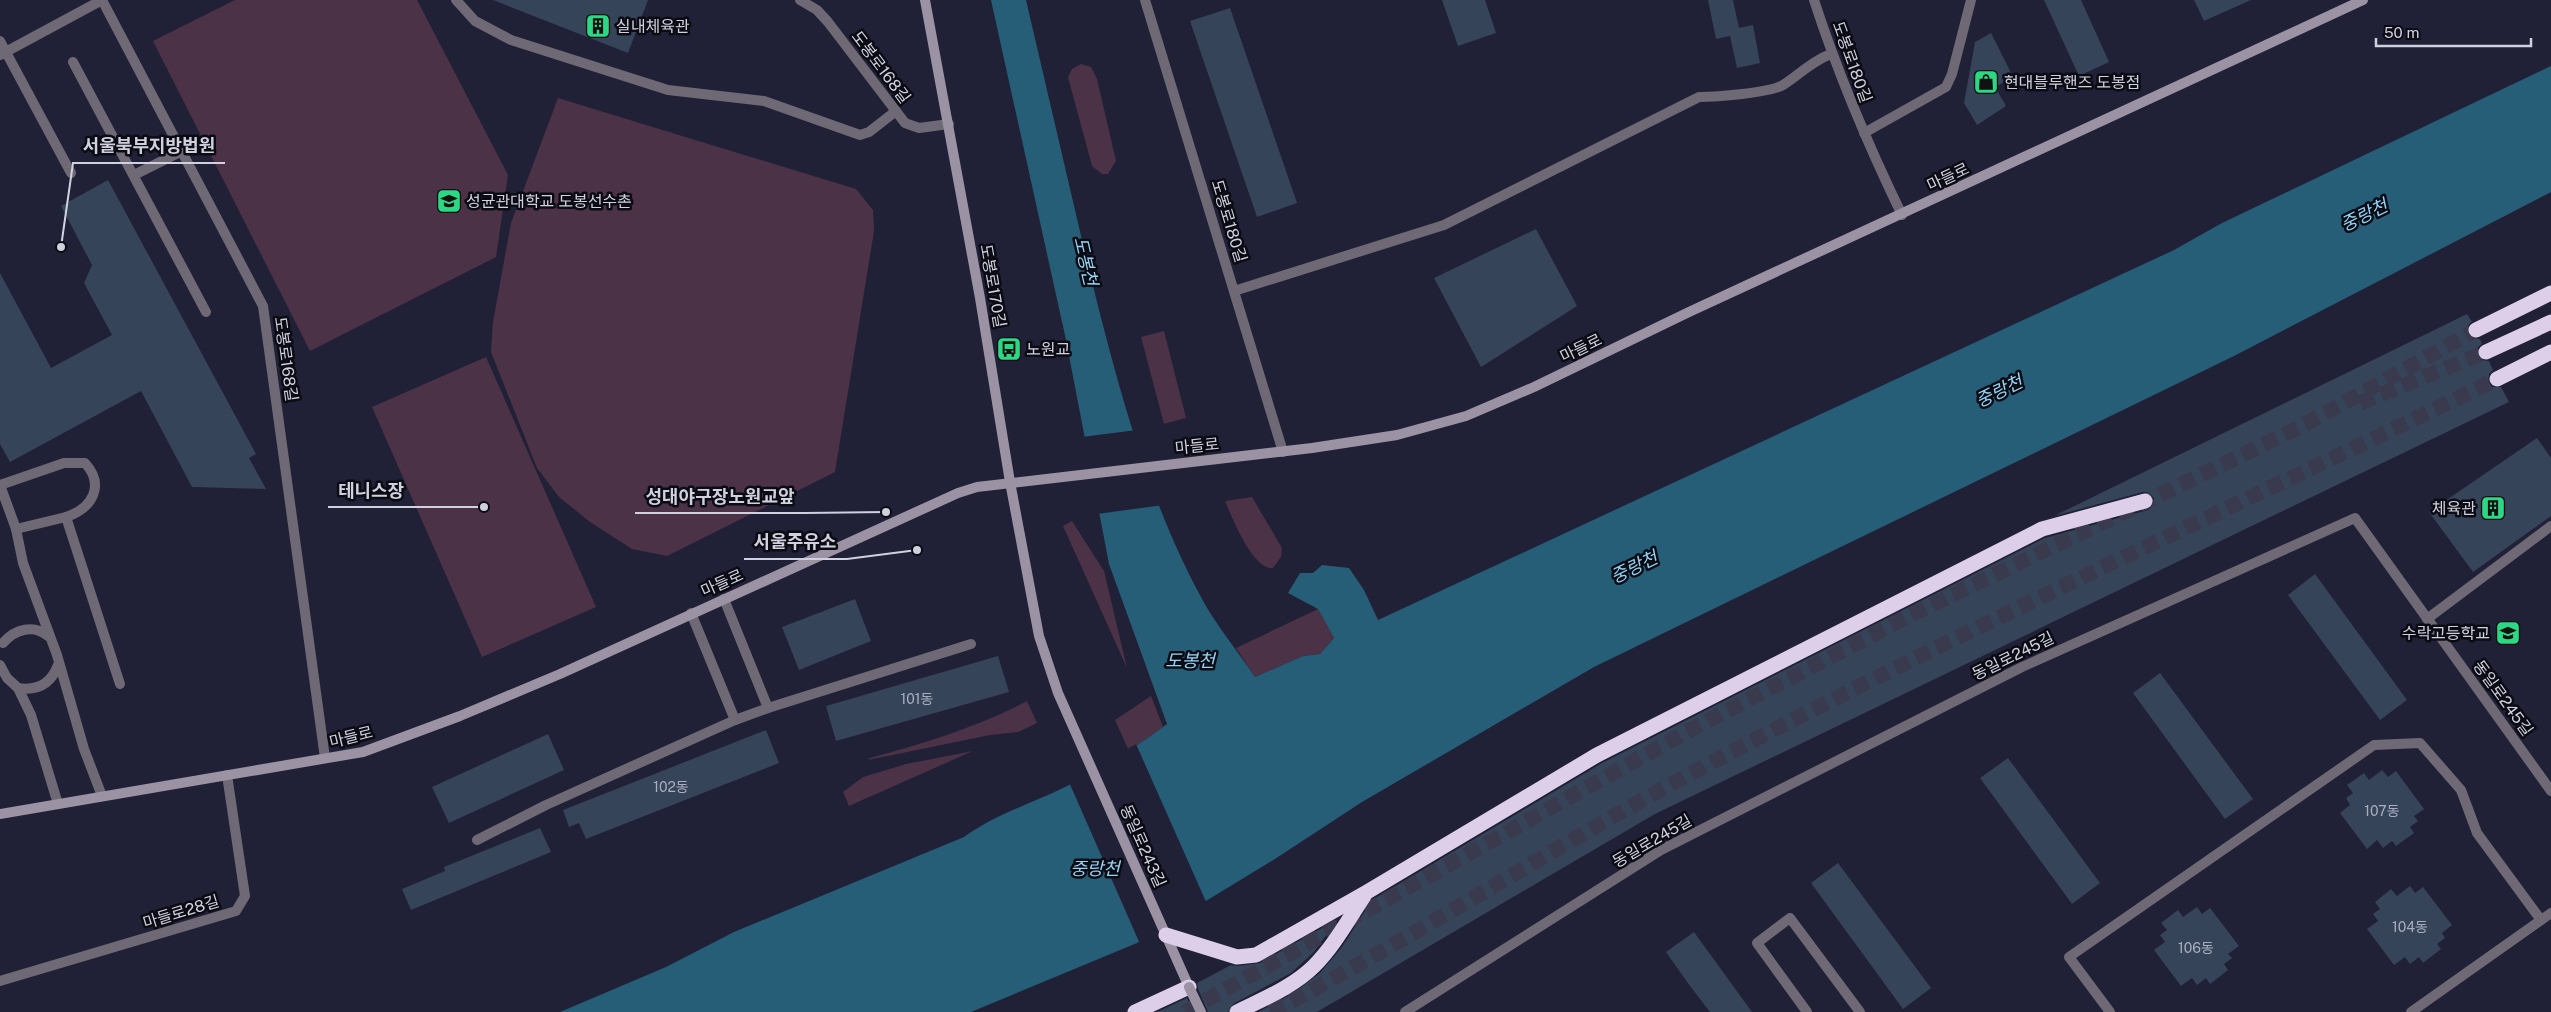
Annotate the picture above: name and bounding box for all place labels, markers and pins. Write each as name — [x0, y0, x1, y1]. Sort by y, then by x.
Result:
building icon: 실내체육관 — [585, 13, 611, 39]
place label: 실내체육관 — [616, 17, 690, 36]
shop icon: 현대블루핸즈 도봉점 — [1973, 69, 1999, 95]
place label: 현대블루핸즈 도봉점 — [2004, 73, 2140, 92]
callout: 서울북부지방법원 — [73, 130, 225, 163]
school or university icon: 성균관대학교 도봉선수촌 — [436, 188, 462, 214]
place label: 성균관대학교 도봉선수촌 — [466, 192, 632, 211]
bus stop icon: 노원교 — [996, 336, 1022, 362]
place label: 노원교 — [1026, 340, 1070, 359]
callout: 테니스장 — [328, 474, 414, 507]
callout: 성대야구장노원교앞 — [635, 480, 805, 513]
building icon: 체육관 — [2480, 495, 2506, 521]
place label: 체육관 — [2432, 499, 2476, 518]
callout: 서울주유소 — [744, 526, 847, 559]
school or university icon: 수락고등학교 — [2495, 620, 2521, 646]
place label: 수락고등학교 — [2402, 624, 2490, 643]

